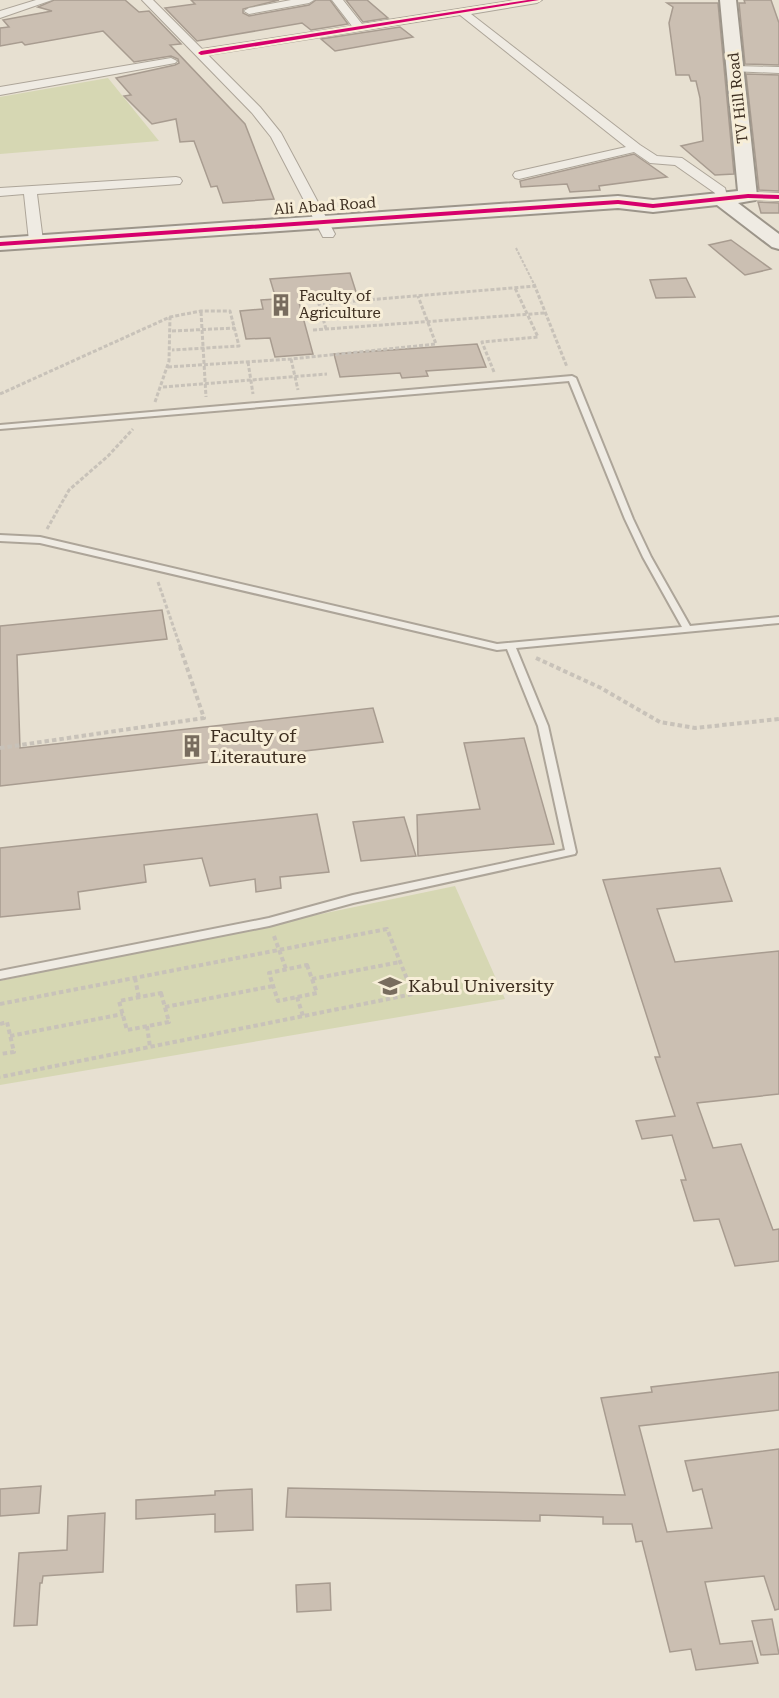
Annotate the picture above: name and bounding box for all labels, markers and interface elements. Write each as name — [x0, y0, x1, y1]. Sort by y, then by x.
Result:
street label: TV Hill Road — [724, 51, 752, 145]
street label: Ali Abad Road — [273, 193, 377, 219]
place label: Faculty of Agriculture — [299, 287, 381, 322]
building icon: Faculty of Agriculture — [268, 292, 294, 318]
place label: Faculty of Literauture — [210, 725, 307, 767]
building icon: Faculty of Literauture — [179, 733, 205, 759]
school or university icon: Kabul University — [377, 973, 403, 999]
place label: Kabul University — [408, 975, 555, 996]

